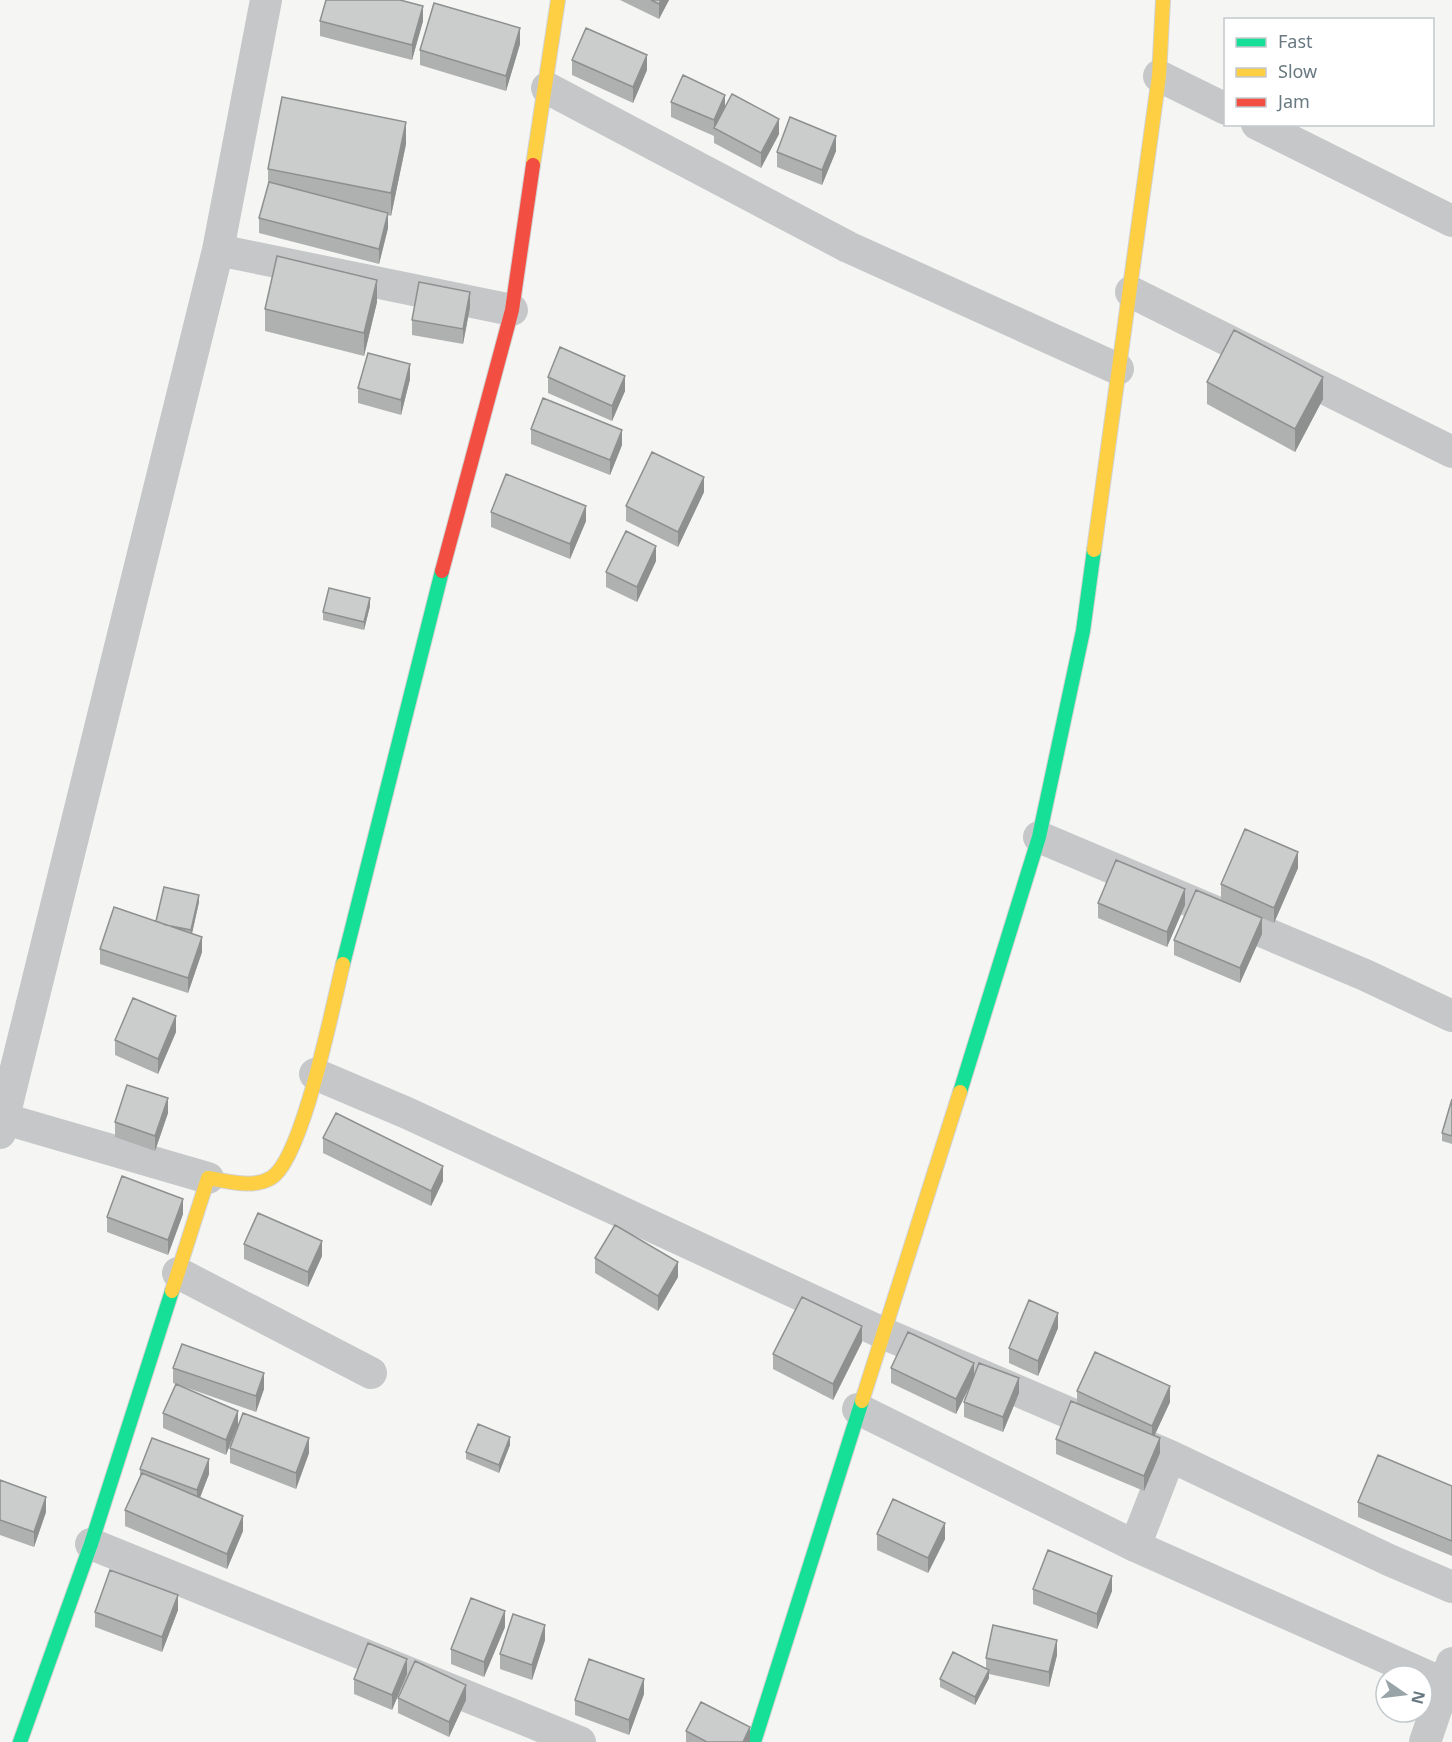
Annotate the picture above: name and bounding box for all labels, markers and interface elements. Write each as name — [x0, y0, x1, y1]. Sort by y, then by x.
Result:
legend — [1224, 18, 1434, 126]
text: Fast — [1278, 29, 1313, 53]
text: Slow — [1278, 59, 1317, 83]
text: Jam — [1276, 89, 1310, 113]
north arrow — [1374, 1664, 1434, 1724]
text: N — [1406, 1689, 1431, 1707]

